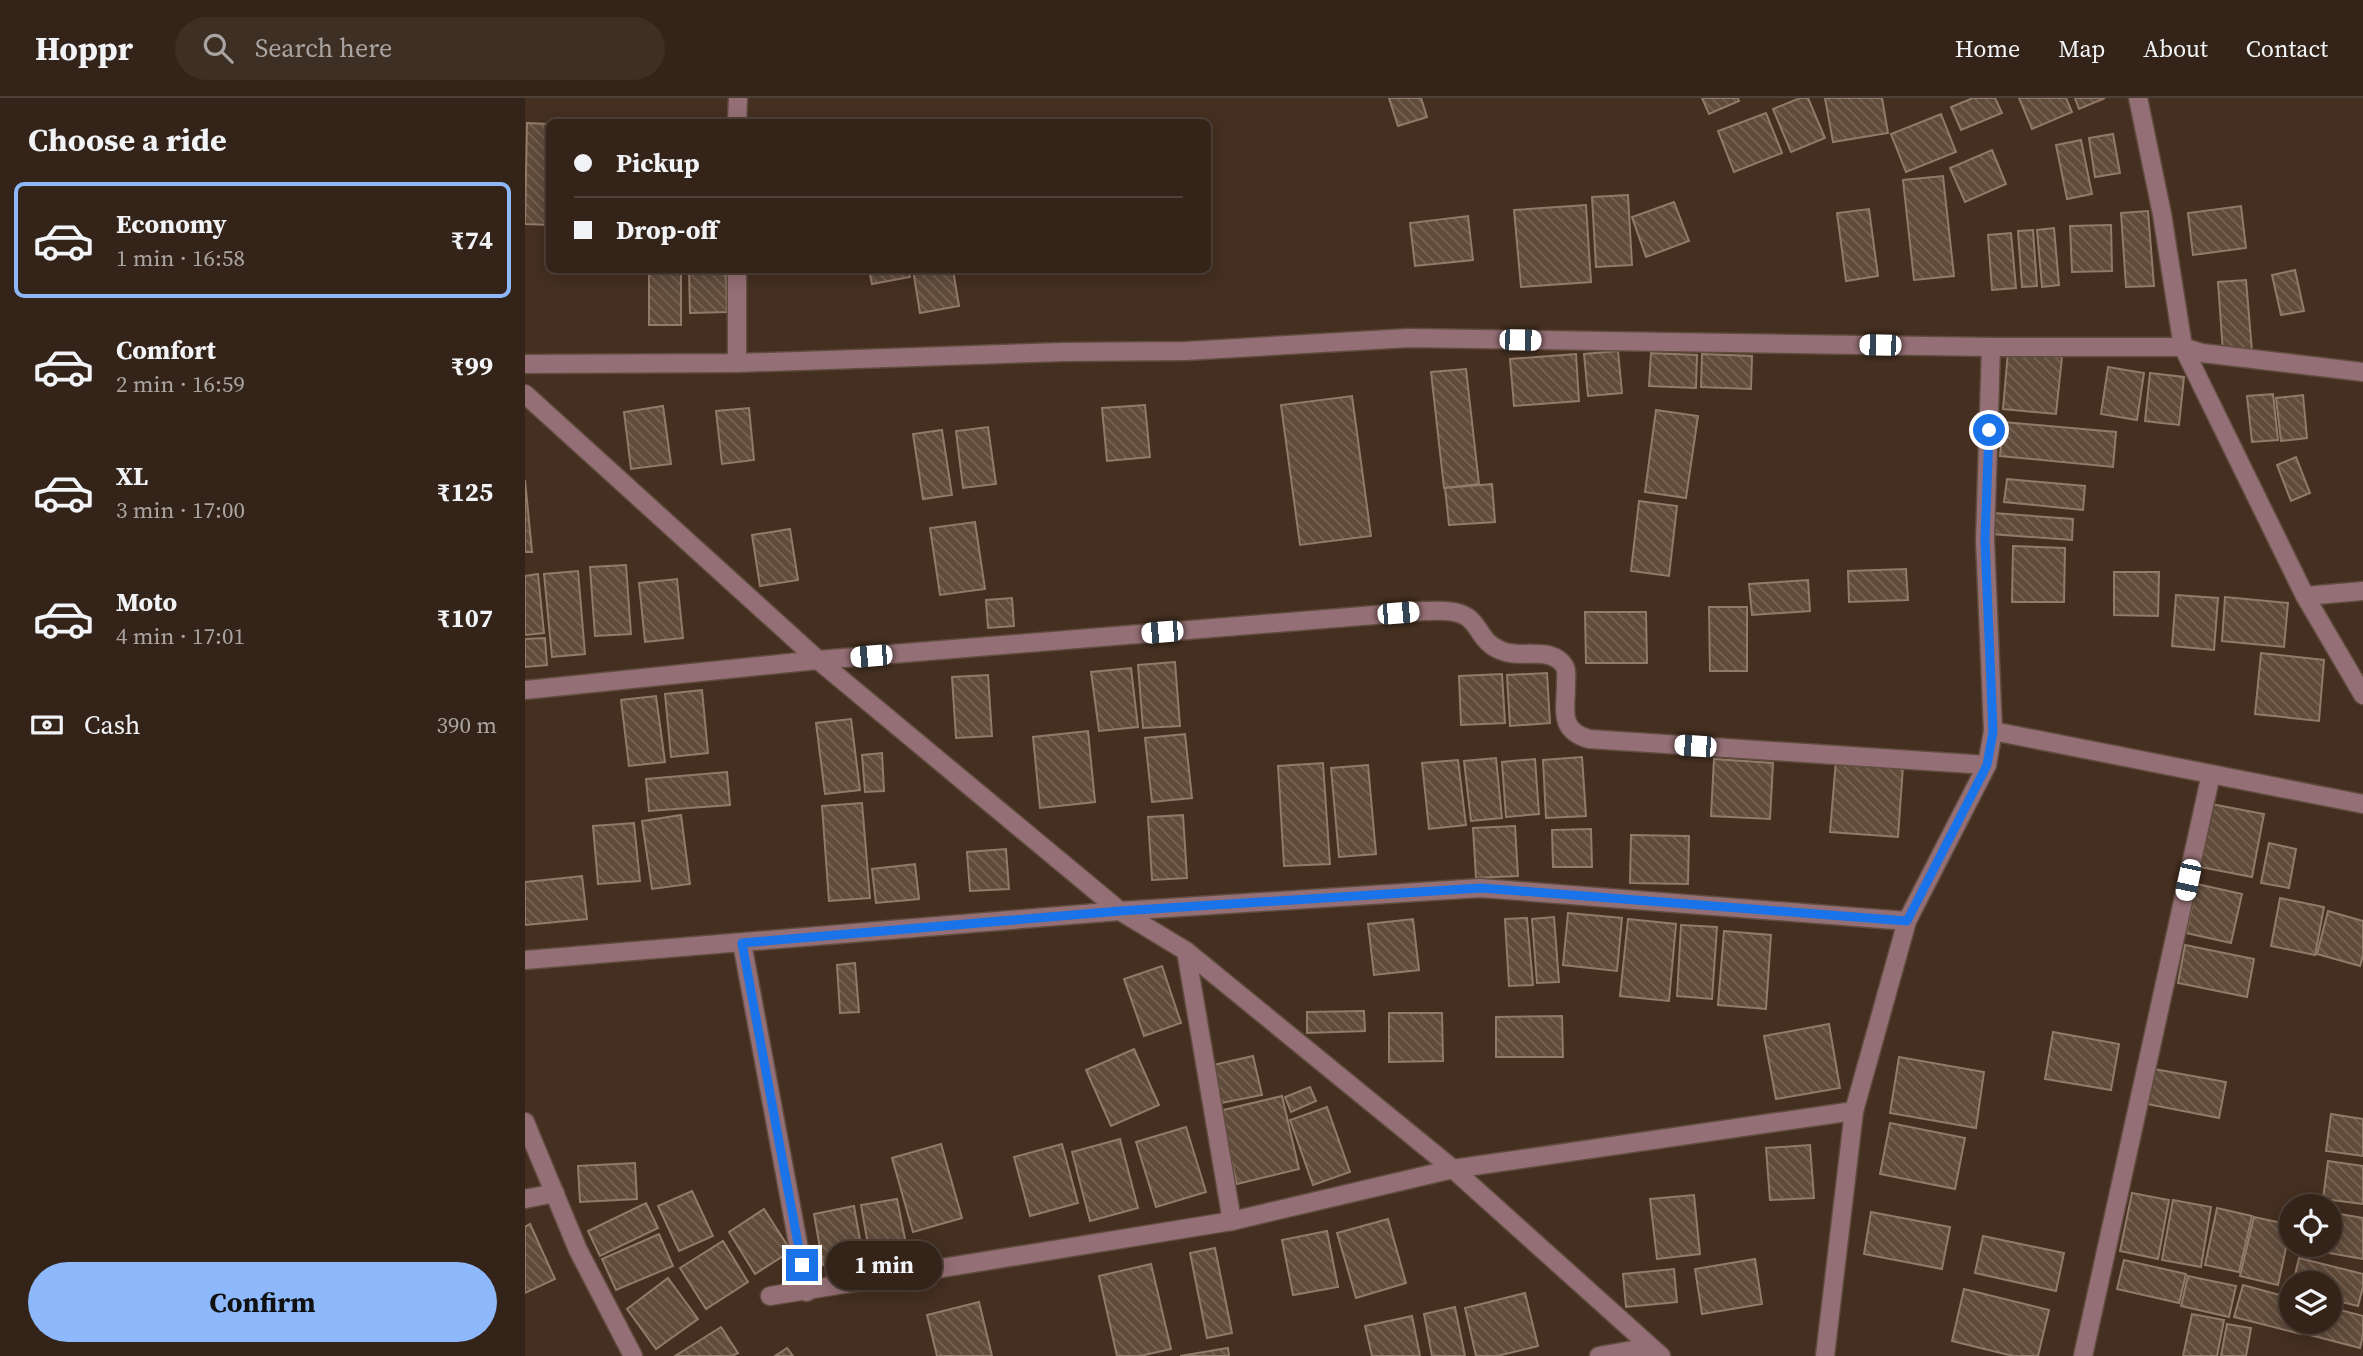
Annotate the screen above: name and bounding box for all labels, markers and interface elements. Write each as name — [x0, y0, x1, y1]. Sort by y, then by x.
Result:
search box — [175, 17, 665, 80]
text: Hoppr — [35, 26, 133, 71]
icon: search — [199, 29, 237, 67]
text: Search here — [255, 30, 392, 66]
text: Home — [1955, 32, 2020, 65]
text: Map — [2058, 32, 2105, 65]
text: About — [2143, 32, 2208, 65]
text: Contact — [2246, 32, 2328, 65]
text: Choose a ride — [28, 118, 227, 162]
text: Pickup — [616, 145, 700, 181]
text: Economy — [116, 206, 227, 242]
icon: car — [32, 209, 95, 272]
text: Drop-off — [616, 212, 718, 248]
text: ₹74 — [451, 222, 493, 258]
text: 1 min · 16:58 — [116, 242, 245, 274]
car — [1499, 329, 1542, 351]
text: Comfort — [116, 332, 216, 368]
car — [1859, 334, 1902, 356]
icon: car — [32, 335, 95, 398]
text: ₹99 — [451, 348, 493, 384]
text: 2 min · 16:59 — [116, 368, 245, 400]
route start — [1973, 414, 2005, 446]
text: XL — [116, 458, 148, 494]
icon: car — [32, 461, 95, 524]
text: ₹125 — [437, 474, 493, 510]
text: 3 min · 17:00 — [116, 494, 245, 526]
text: Moto — [116, 584, 177, 620]
icon: car — [32, 587, 95, 650]
text: ₹107 — [437, 600, 493, 636]
car — [1377, 601, 1420, 625]
text: 4 min · 17:01 — [116, 620, 245, 652]
car — [1141, 620, 1184, 644]
car — [850, 644, 893, 668]
icon: cash — [28, 706, 66, 744]
text: Cash — [84, 707, 140, 743]
text: 390 m — [436, 709, 497, 741]
car — [1674, 734, 1717, 758]
car — [2174, 857, 2203, 903]
map controls — [2279, 1194, 2342, 1334]
button: locate — [2279, 1194, 2342, 1257]
callout: 1 min — [827, 1240, 942, 1290]
route end — [786, 1249, 818, 1281]
text: 1 min — [854, 1249, 914, 1281]
button: Confirm — [28, 1262, 497, 1342]
button: layers — [2279, 1271, 2342, 1334]

